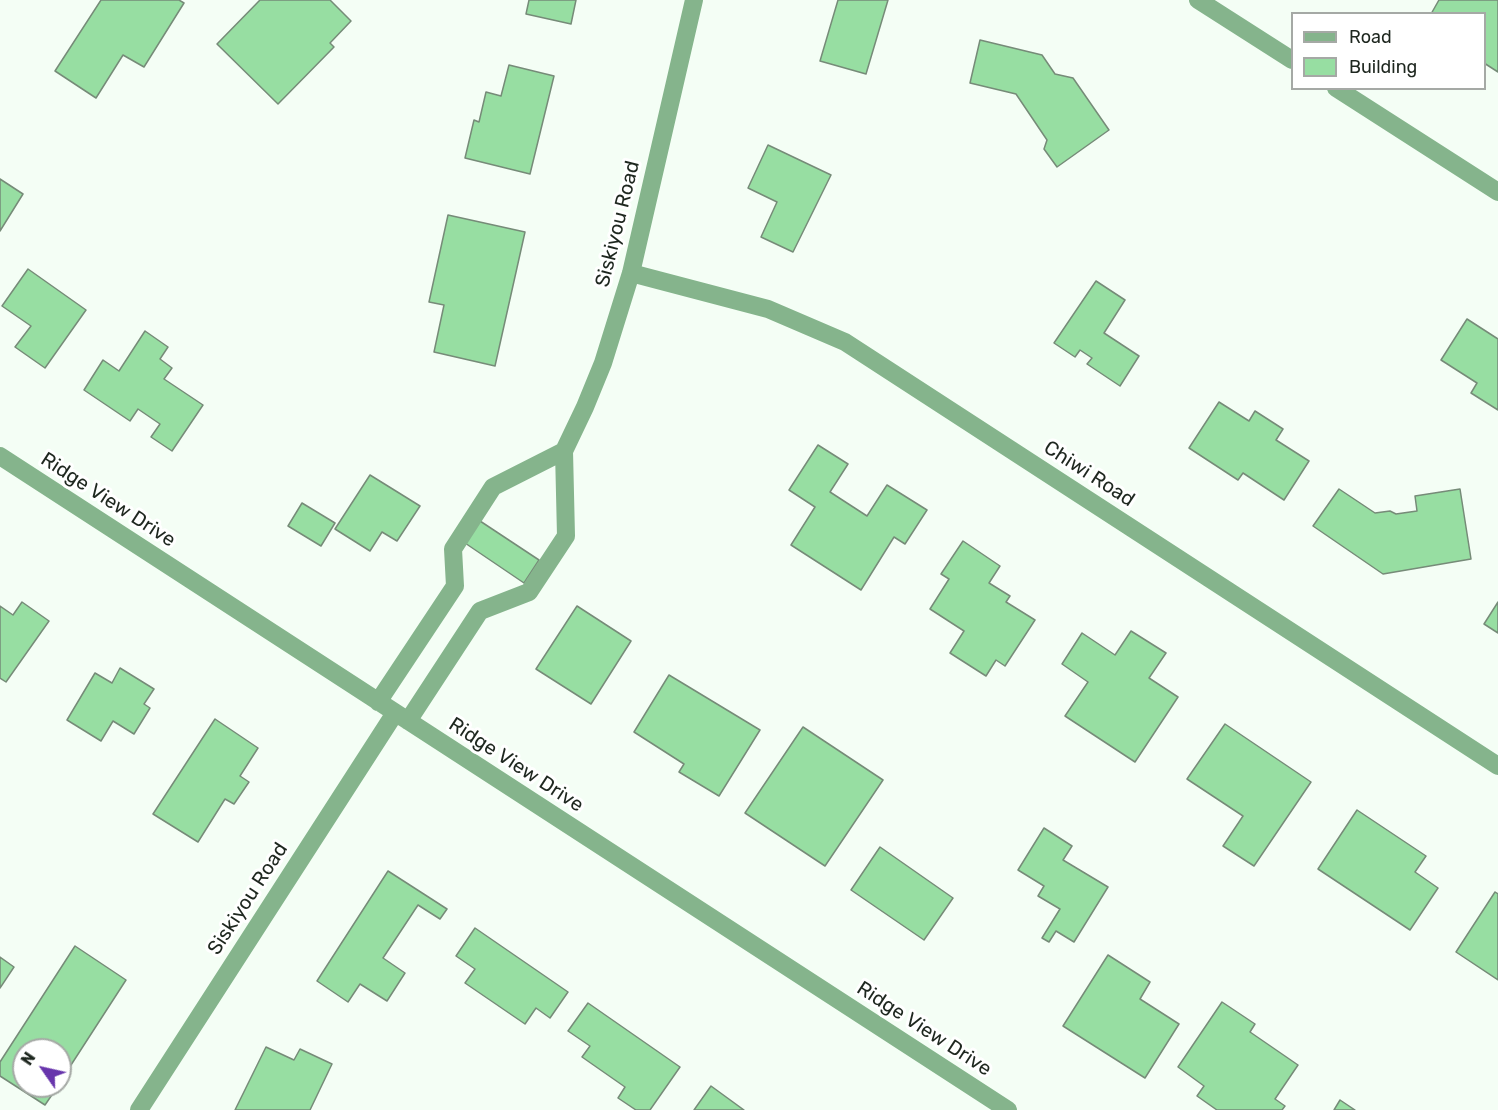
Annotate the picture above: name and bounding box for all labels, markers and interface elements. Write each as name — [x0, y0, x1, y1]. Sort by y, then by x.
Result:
legend — [1291, 12, 1486, 90]
text: Road — [1349, 26, 1392, 48]
text: Building — [1349, 56, 1417, 78]
street label: Siskiyou Road — [591, 158, 645, 290]
street label: Chiwi Road — [1039, 436, 1139, 512]
street label: Ridge View Drive — [36, 448, 180, 552]
street label: Ridge View Drive — [444, 713, 588, 817]
street label: Siskiyou Road — [203, 838, 293, 960]
street label: Ridge View Drive — [852, 977, 996, 1081]
north arrow — [12, 1038, 72, 1098]
text: N — [17, 1049, 39, 1069]

